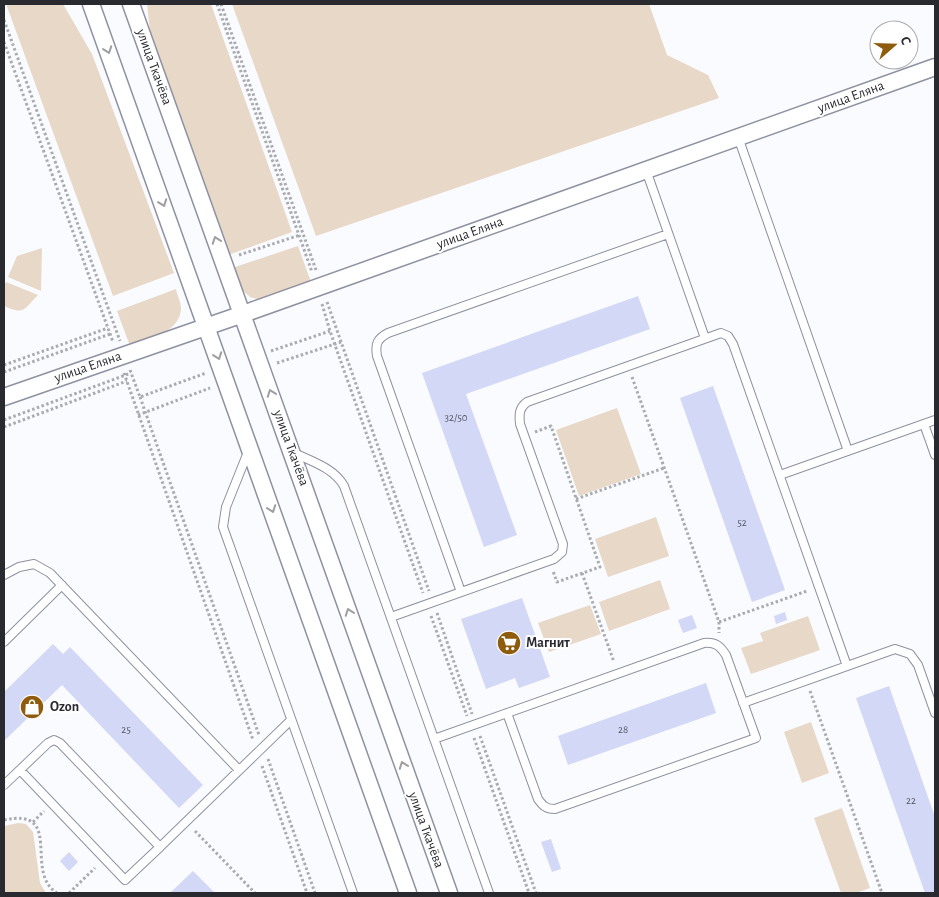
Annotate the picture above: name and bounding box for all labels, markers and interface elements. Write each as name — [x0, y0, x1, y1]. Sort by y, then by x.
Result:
north arrow — [869, 20, 919, 70]
street label: улица Ткачёва — [133, 26, 174, 107]
text: С — [897, 35, 913, 47]
one-way arrow — [102, 45, 112, 53]
street label: улица Еляна — [815, 78, 887, 116]
one-way arrow — [157, 198, 167, 206]
street label: улица Еляна — [434, 214, 506, 252]
one-way arrow — [212, 236, 222, 244]
street label: улица Еляна — [52, 349, 124, 385]
one-way arrow — [212, 351, 222, 359]
one-way arrow — [267, 389, 277, 397]
street label: улица Ткачёва — [270, 407, 311, 488]
house number: 32/50 — [444, 412, 468, 423]
one-way arrow — [266, 504, 276, 512]
house number: 52 — [737, 517, 747, 528]
one-way arrow — [345, 608, 355, 616]
supermarket icon: Магнит — [496, 630, 522, 656]
place label: Магнит — [526, 636, 570, 650]
shop icon: Ozon — [19, 694, 45, 720]
place label: Ozon — [50, 700, 79, 714]
house number: 25 — [121, 724, 131, 735]
house number: 28 — [618, 724, 628, 735]
one-way arrow — [399, 761, 409, 770]
street label: улица Ткачёва — [405, 789, 446, 870]
house number: 22 — [906, 795, 916, 806]

